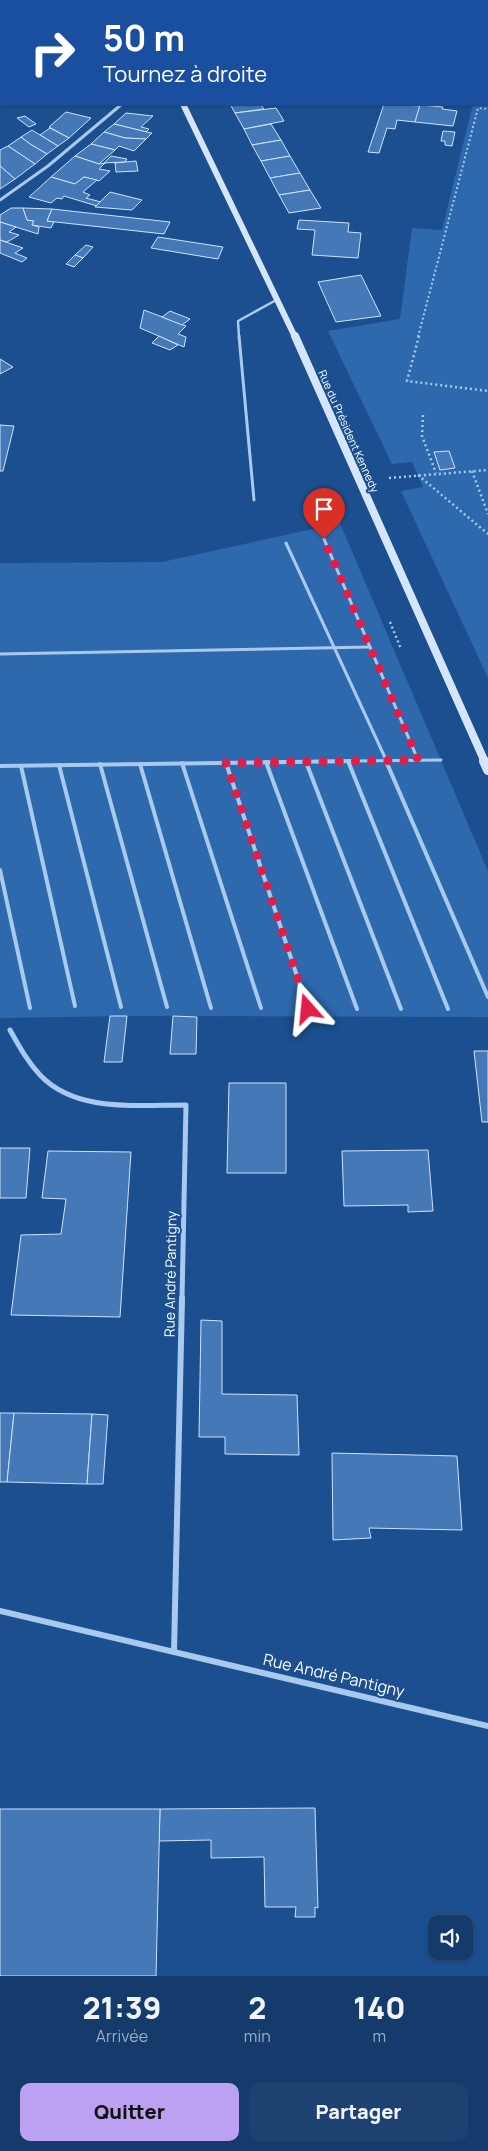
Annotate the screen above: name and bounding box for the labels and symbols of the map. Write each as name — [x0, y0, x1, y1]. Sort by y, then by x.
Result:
street label: Rue du Président Kennedy — [315, 367, 383, 495]
pin — [303, 488, 345, 539]
position arrow — [281, 982, 333, 1034]
street label: Rue André Pantigny — [159, 1210, 181, 1337]
street label: Rue André Pantigny — [261, 1648, 407, 1702]

